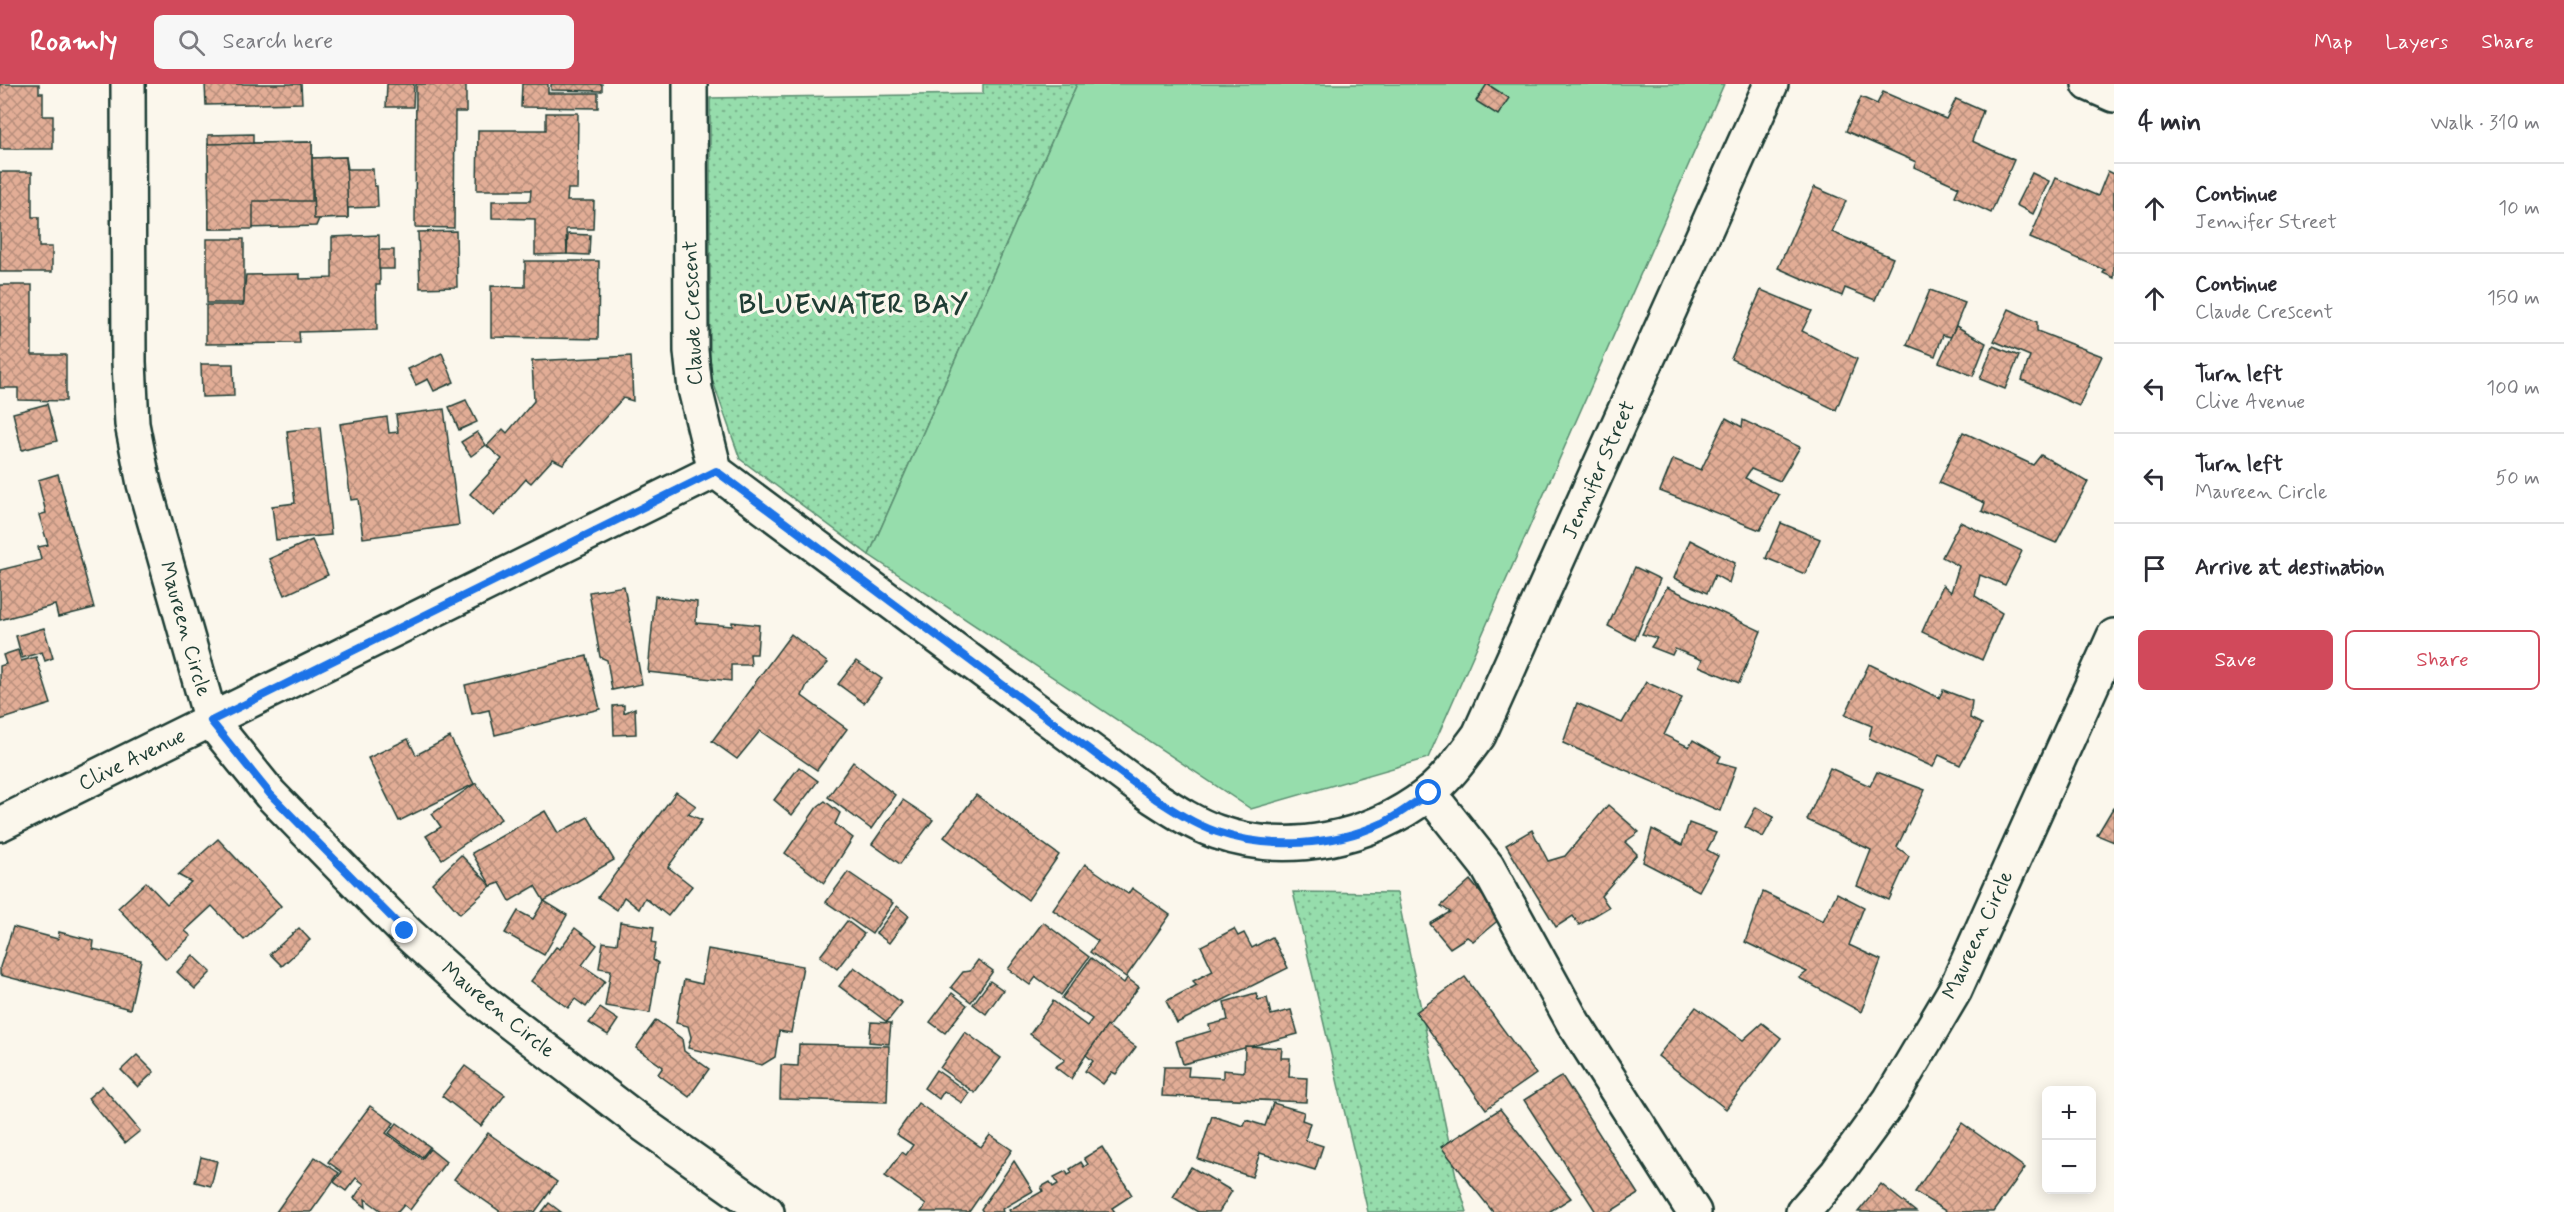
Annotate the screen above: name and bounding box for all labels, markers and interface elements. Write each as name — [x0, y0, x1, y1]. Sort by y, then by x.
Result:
search box — [154, 15, 574, 69]
text: Roamly — [30, 24, 118, 61]
icon: search — [175, 26, 208, 59]
text: Search here — [223, 28, 333, 56]
text: Map — [2314, 28, 2352, 56]
text: Layers — [2385, 28, 2448, 56]
text: Share — [2481, 28, 2534, 56]
text: 4 min — [2138, 106, 2201, 140]
text: Walk · 310 m — [2430, 110, 2540, 137]
text: Continue — [2195, 181, 2277, 209]
icon: ahead — [2138, 192, 2171, 225]
text: 10 m — [2498, 195, 2540, 222]
text: Jennifer Street — [2195, 209, 2337, 236]
street label: Claude Crescent — [676, 240, 710, 386]
text: Continue — [2195, 271, 2277, 299]
icon: ahead — [2138, 282, 2171, 315]
text: 150 m — [2487, 285, 2540, 312]
district label: BLUEWATER BAY — [739, 288, 969, 323]
text: Claude Crescent — [2195, 299, 2333, 326]
text: Turn left — [2195, 361, 2283, 389]
icon: left — [2138, 372, 2171, 405]
text: 100 m — [2486, 375, 2540, 402]
text: Clive Avenue — [2195, 389, 2305, 416]
street label: Jennifer Street — [1556, 396, 1642, 544]
text: Turn left — [2195, 451, 2283, 479]
icon: left — [2138, 462, 2171, 495]
text: 50 m — [2495, 465, 2540, 492]
text: Maureen Circle — [2195, 479, 2327, 506]
icon: arrive — [2138, 552, 2171, 585]
text: Arrive at destination — [2195, 554, 2385, 582]
street label: Maureen Circle — [152, 558, 218, 700]
button: Save — [2138, 630, 2333, 690]
button: Share — [2345, 630, 2540, 690]
street label: Clive Avenue — [74, 722, 190, 798]
route start — [1415, 779, 1441, 805]
street label: Maureen Circle — [1936, 866, 2020, 1004]
route end — [391, 917, 417, 943]
street label: Maureen Circle — [435, 955, 561, 1065]
map controls — [2042, 1086, 2096, 1194]
button: + — [2042, 1086, 2096, 1140]
button: − — [2042, 1140, 2096, 1194]

